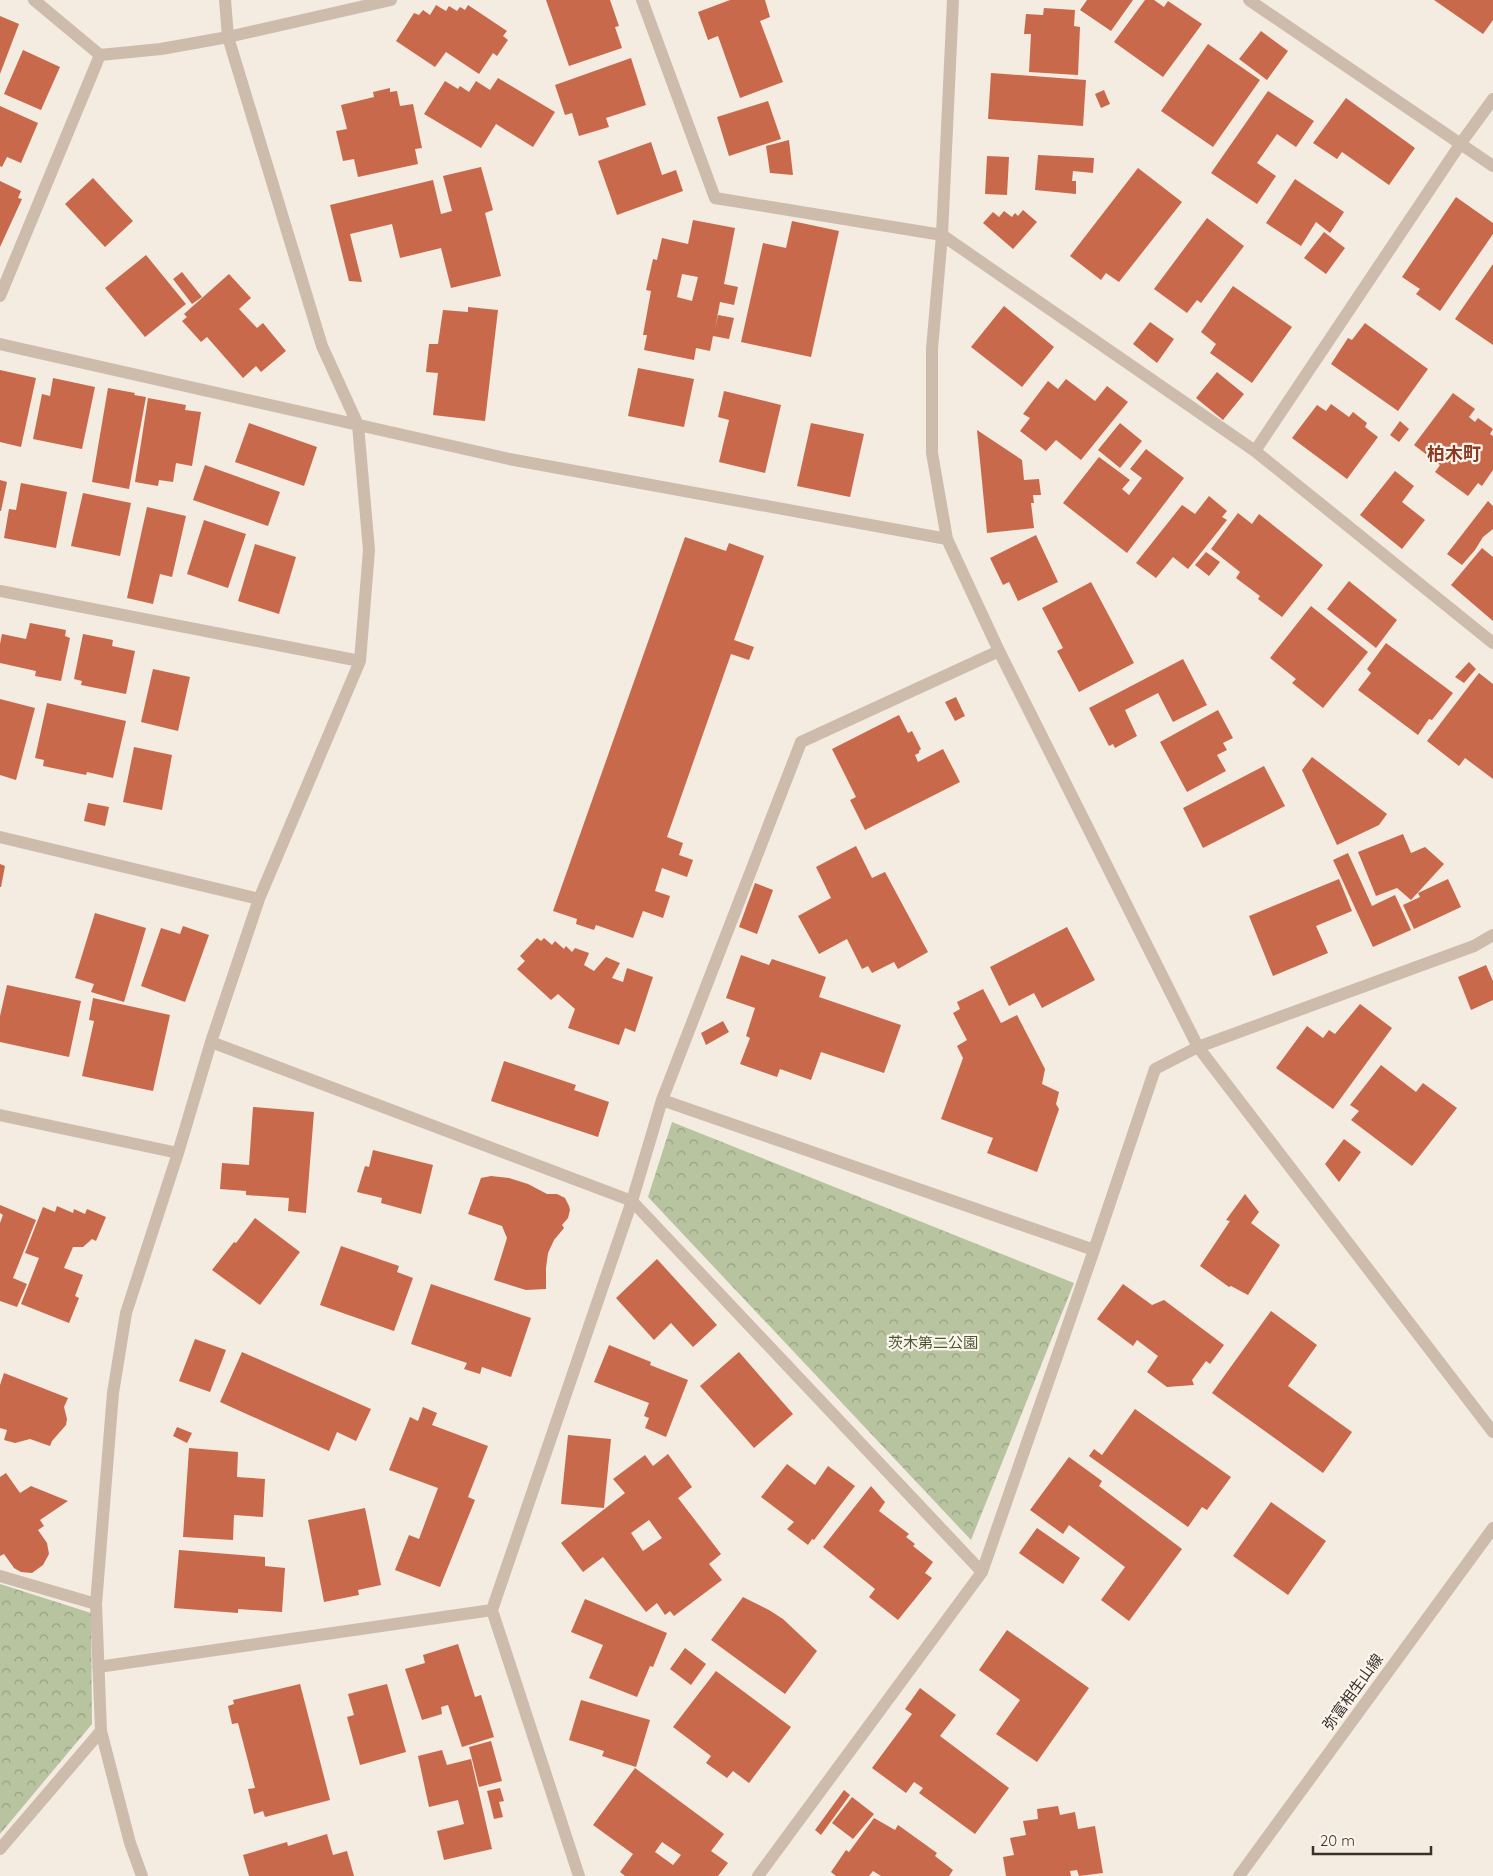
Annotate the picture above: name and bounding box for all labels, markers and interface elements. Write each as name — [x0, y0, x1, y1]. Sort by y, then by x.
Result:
district label: 柏木町 — [1427, 442, 1481, 465]
park label: 茨木第二公園 — [888, 1333, 978, 1352]
street label: 弥富相生山線 — [1318, 1650, 1387, 1734]
scale bar — [1313, 1824, 1430, 1856]
text: 20 m — [1320, 1831, 1355, 1850]

